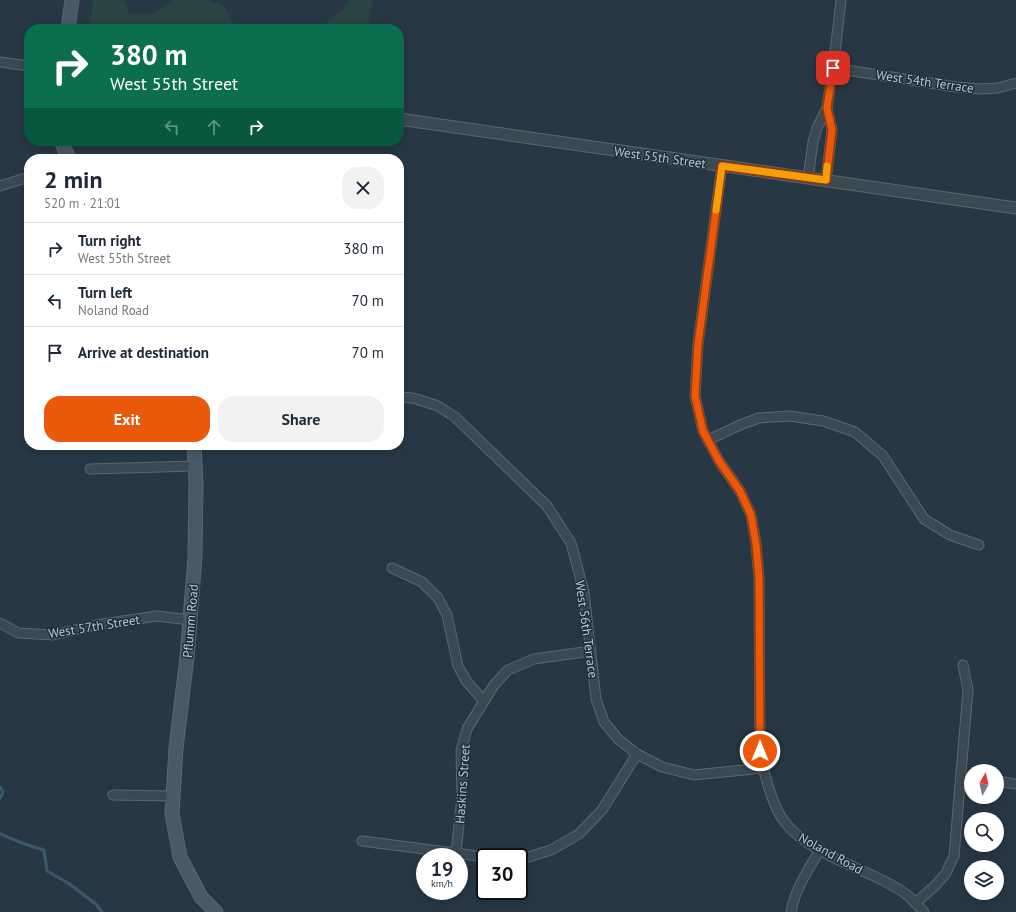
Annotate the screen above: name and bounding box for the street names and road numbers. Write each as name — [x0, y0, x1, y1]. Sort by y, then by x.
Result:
street label: West 54th Terrace — [875, 66, 975, 97]
street label: West 55th Street — [613, 143, 708, 172]
street label: West 56th Terrace — [571, 579, 602, 679]
street label: Pflumm Road — [179, 583, 202, 659]
street label: West 57th Street — [47, 611, 142, 642]
street label: Haskins Street — [451, 743, 474, 824]
street label: Noland Road — [796, 829, 866, 878]

